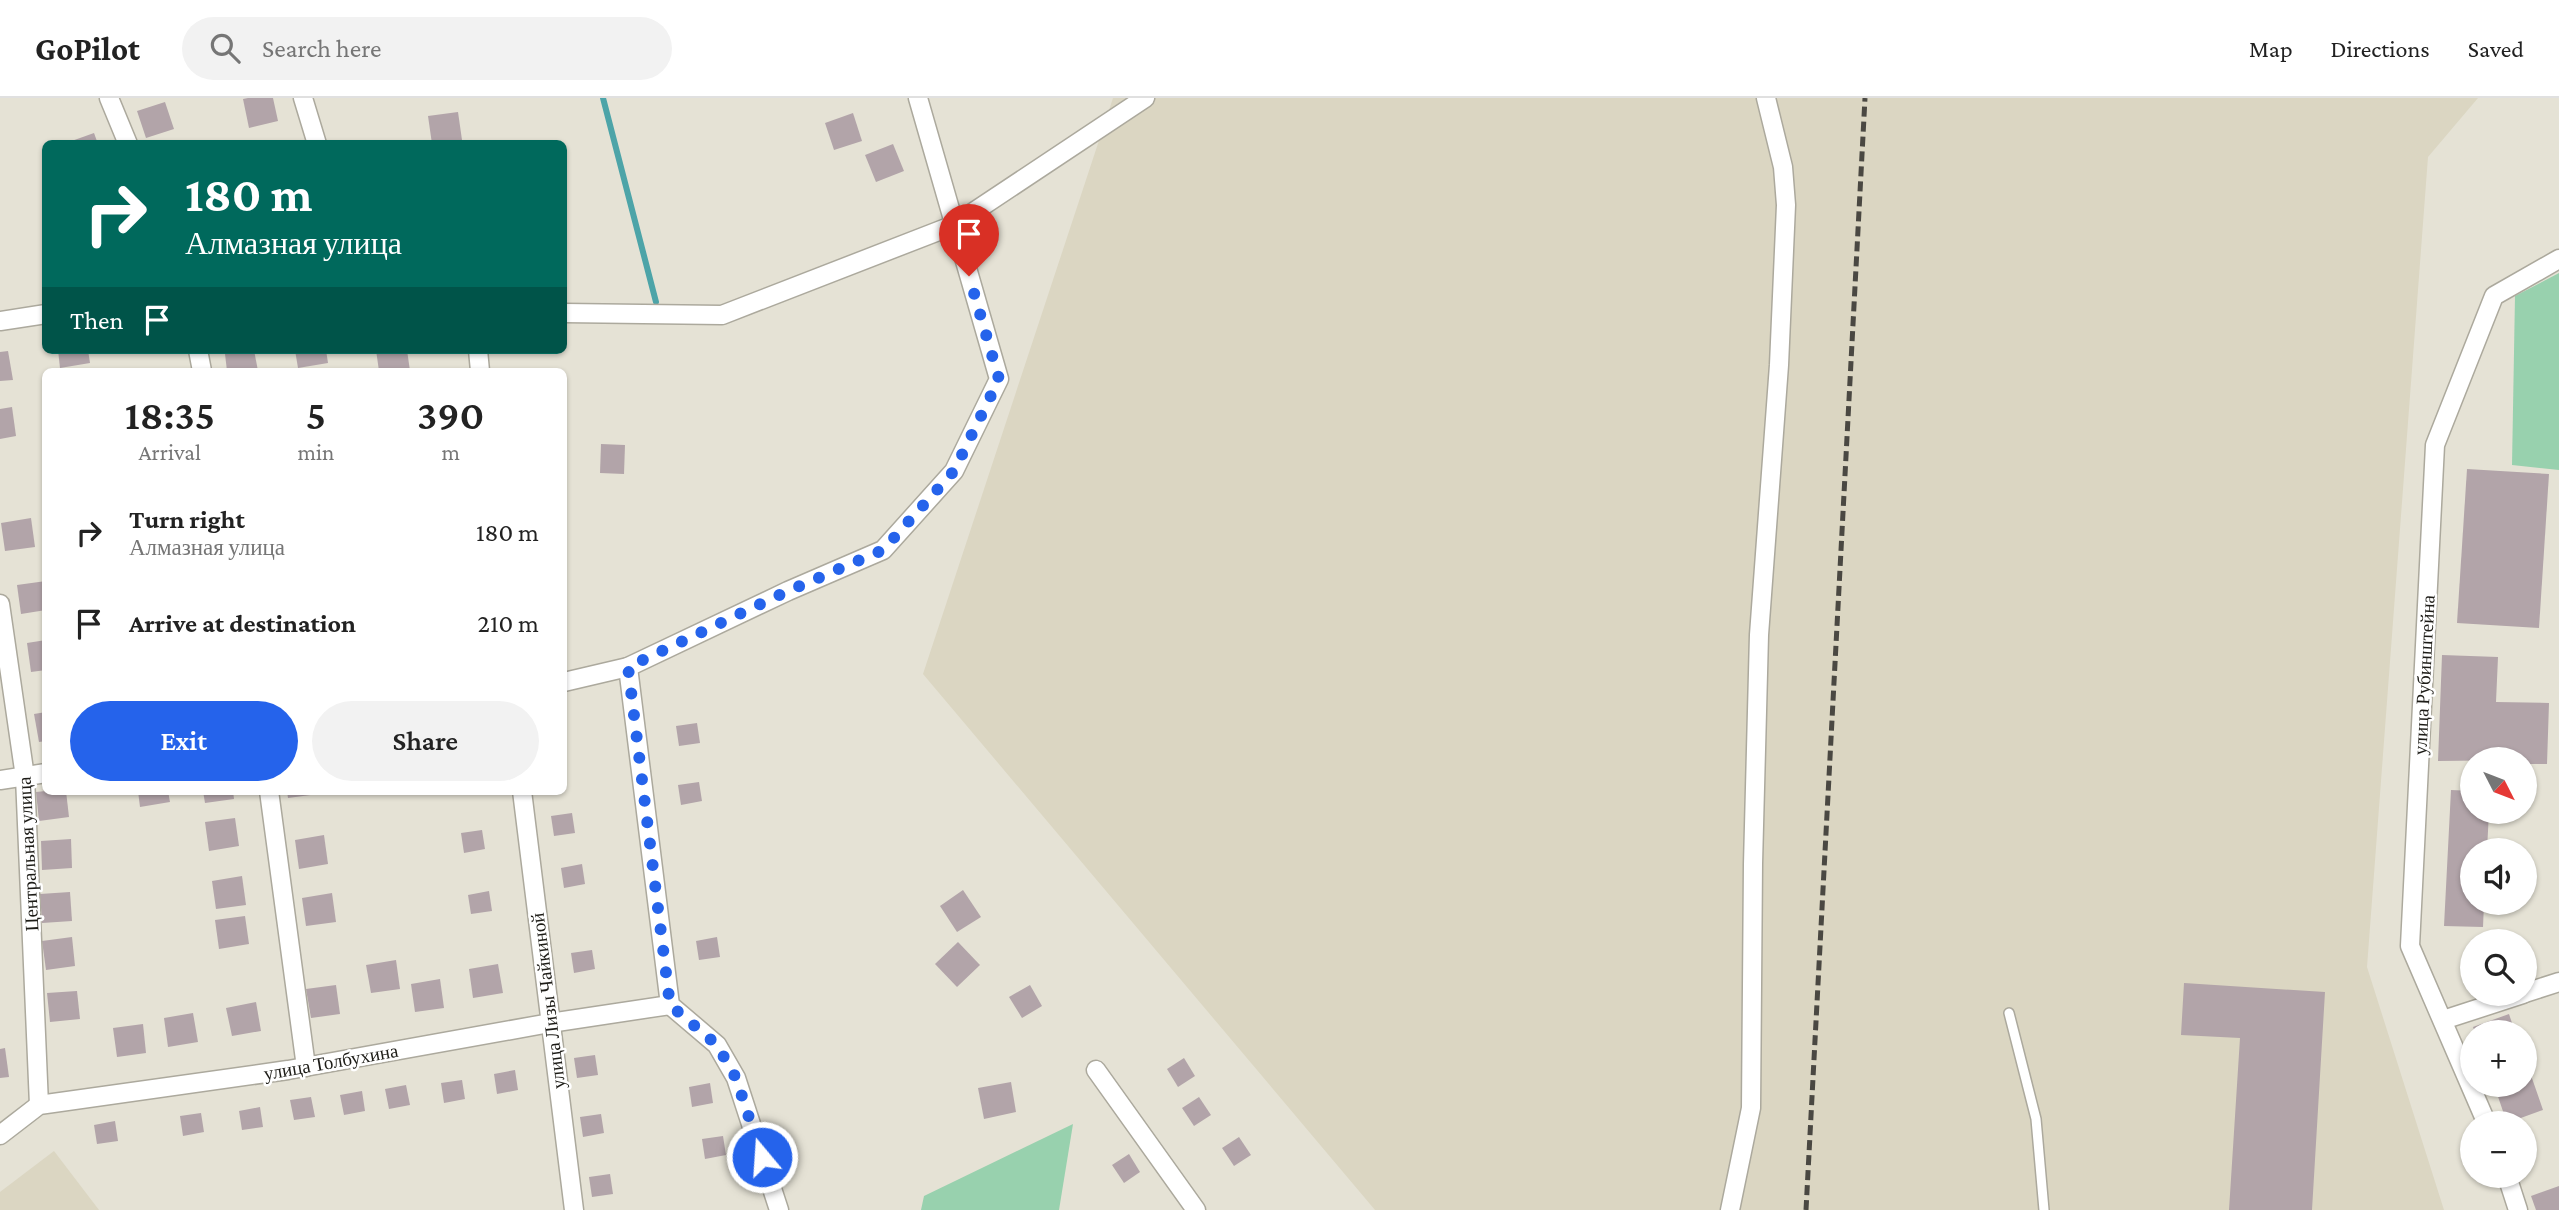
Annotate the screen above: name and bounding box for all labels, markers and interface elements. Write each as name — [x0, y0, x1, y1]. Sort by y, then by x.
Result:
search box — [182, 17, 672, 80]
icon: search — [206, 29, 244, 67]
text: GoPilot — [35, 30, 140, 67]
text: Search here — [262, 34, 381, 63]
text: Map — [2249, 35, 2293, 62]
text: Directions — [2331, 35, 2430, 62]
text: Saved — [2468, 35, 2524, 62]
text: 180 m — [185, 167, 313, 222]
icon: right — [70, 168, 161, 259]
pin — [939, 204, 999, 276]
icon: arrive — [950, 215, 988, 253]
text: Алмазная улица — [185, 225, 402, 261]
icon: arrive — [138, 301, 176, 339]
text: Then — [70, 306, 124, 335]
text: 18:35 — [125, 391, 215, 438]
text: 5 — [306, 391, 326, 438]
text: 390 — [417, 391, 484, 438]
text: Arrival — [138, 439, 201, 465]
text: min — [298, 439, 334, 465]
text: m — [441, 439, 460, 465]
text: Turn right — [129, 505, 245, 534]
icon: right — [70, 514, 108, 552]
text: 180 m — [476, 518, 539, 547]
text: Алмазная улица — [129, 534, 285, 560]
street label: улица Рубинштейна — [2409, 594, 2439, 756]
icon: arrive — [70, 605, 108, 643]
text: Arrive at destination — [129, 609, 356, 638]
text: 210 m — [478, 609, 539, 638]
button: Exit — [70, 701, 298, 781]
button: Share — [312, 701, 539, 781]
north arrow — [2460, 747, 2538, 824]
map controls — [2460, 747, 2537, 1188]
street label: Центральная улица — [13, 776, 43, 932]
button: sound — [2460, 838, 2537, 915]
street label: улица Лизы Чайкиной — [527, 912, 569, 1090]
button: search — [2460, 929, 2537, 1006]
button: + — [2460, 1020, 2537, 1097]
street label: улица Толбухина — [262, 1040, 400, 1084]
button: − — [2460, 1111, 2537, 1188]
position arrow — [725, 1120, 799, 1194]

